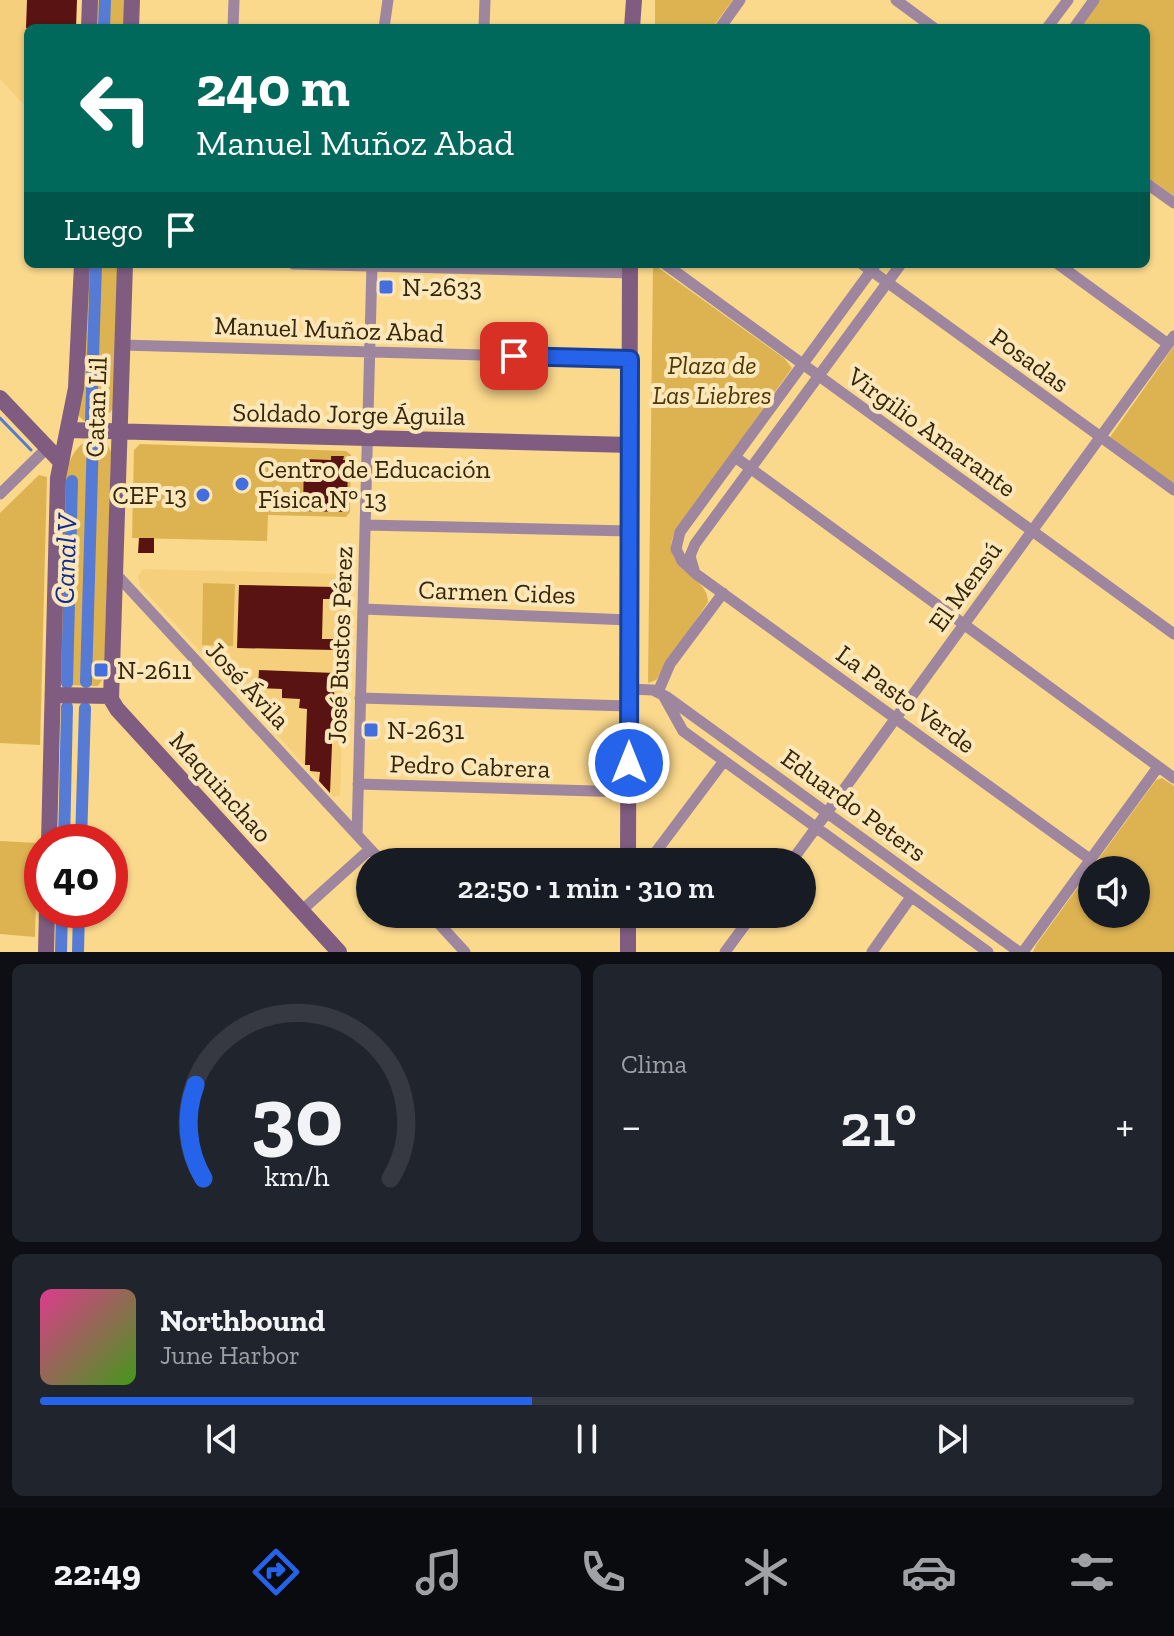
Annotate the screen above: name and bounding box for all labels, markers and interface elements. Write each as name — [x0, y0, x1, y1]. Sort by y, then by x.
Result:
text: 240 m — [196, 53, 350, 120]
icon: left — [64, 56, 168, 160]
text: Manuel Muñoz Abad — [196, 121, 514, 164]
icon: arrive — [159, 208, 203, 252]
text: Luego — [64, 212, 143, 248]
place label: N-2633 — [402, 271, 482, 303]
marker: N-2633 — [377, 278, 395, 296]
street label: Manuel Muñoz Abad — [214, 309, 444, 349]
street label: Posadas — [984, 321, 1076, 399]
pin — [480, 322, 548, 390]
icon: arrive — [492, 334, 536, 378]
park label: Plaza de Las Liebres — [652, 349, 772, 411]
street label: Catan Lil — [78, 356, 114, 458]
street label: Virgilio Amarante — [841, 359, 1023, 504]
street label: Soldado Jorge Águila — [232, 396, 466, 432]
place label: Centro de Educación Física N° 13 — [258, 453, 490, 515]
marker: Centro de Educación Física N° 13 — [233, 475, 251, 493]
place label: CEF 13 — [112, 479, 187, 511]
marker: CEF 13 — [194, 486, 212, 504]
water label: Canal V — [47, 512, 84, 605]
street label: El Mensú — [922, 534, 1009, 637]
street label: José Bustos Pérez — [321, 546, 359, 744]
street label: Carmen Cides — [418, 573, 576, 611]
street label: José Ávila — [199, 634, 297, 736]
street label: La Pasto Verde — [830, 638, 982, 760]
place label: N-2611 — [117, 654, 192, 686]
marker: N-2611 — [92, 661, 110, 679]
place label: N-2631 — [387, 714, 464, 746]
marker: N-2631 — [362, 721, 380, 739]
position arrow — [587, 721, 671, 805]
street label: Maquinchao — [163, 725, 279, 849]
street label: Eduardo Peters — [775, 742, 933, 868]
street label: Pedro Cabrera — [389, 747, 551, 785]
speed limit sign: 40 — [24, 824, 128, 928]
map controls — [1078, 856, 1150, 928]
button: sound — [1078, 856, 1150, 928]
text: 22:50 · 1 min · 310 m — [458, 870, 714, 906]
text: Clima — [621, 1048, 687, 1080]
text: 30 — [250, 1066, 343, 1166]
text: 21° — [840, 1089, 917, 1161]
text: − — [621, 1099, 642, 1152]
text: + — [1115, 1099, 1134, 1152]
text: km/h — [264, 1159, 329, 1193]
text: Northbound — [160, 1303, 325, 1339]
text: June Harbor — [160, 1339, 300, 1371]
icon: previous — [200, 1417, 244, 1461]
icon: pause — [565, 1417, 609, 1461]
icon: next — [930, 1417, 974, 1461]
icon: directions — [248, 1544, 304, 1600]
icon: music — [411, 1544, 467, 1600]
icon: phone — [575, 1544, 631, 1600]
icon: climate — [738, 1544, 794, 1600]
icon: car — [901, 1544, 957, 1600]
icon: filters — [1064, 1544, 1120, 1600]
text: 22:49 — [54, 1551, 141, 1594]

